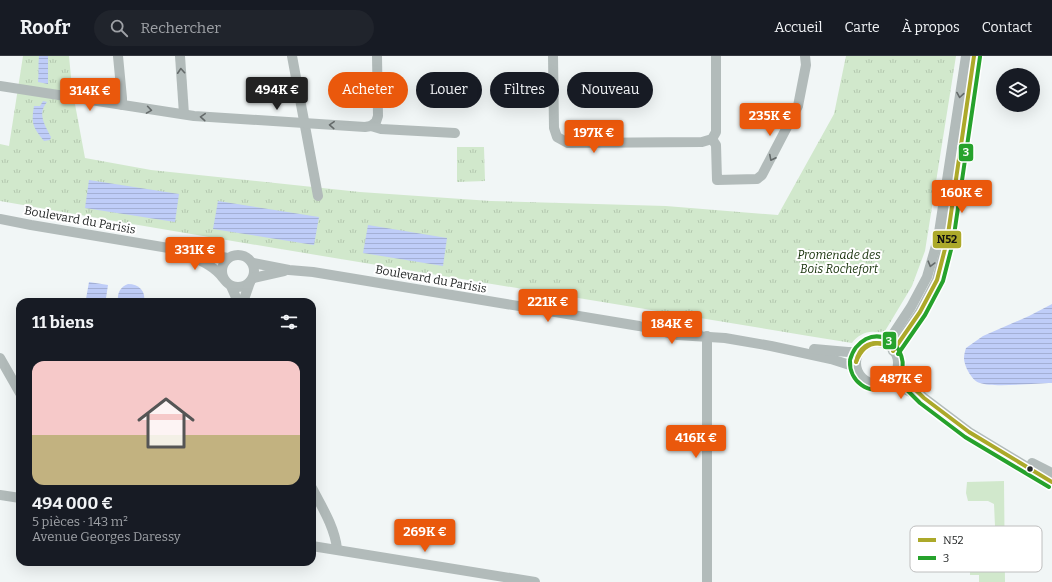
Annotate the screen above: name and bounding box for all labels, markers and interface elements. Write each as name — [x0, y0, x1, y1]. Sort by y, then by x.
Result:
search box — [94, 10, 374, 46]
text: Roofr — [20, 16, 70, 39]
icon: search — [108, 17, 130, 39]
text: Rechercher — [140, 19, 221, 37]
text: Accueil — [775, 19, 823, 36]
text: Carte — [845, 19, 880, 36]
text: À propos — [902, 19, 960, 36]
text: Contact — [982, 19, 1032, 36]
one-way arrow — [176, 68, 185, 74]
map controls — [996, 68, 1040, 112]
button: layers — [996, 68, 1040, 112]
chip: Acheter — [328, 72, 408, 108]
chip: Louer — [416, 72, 482, 108]
chip: Filtres — [490, 72, 559, 108]
chip: Nouveau — [567, 72, 653, 108]
pin: 494K € — [244, 77, 310, 111]
pin: 314K € — [57, 78, 123, 112]
text: 494K € — [255, 82, 299, 97]
text: 314K € — [69, 83, 111, 98]
one-way arrow — [956, 91, 965, 98]
pin: 235K € — [737, 103, 803, 137]
one-way arrow — [146, 105, 152, 114]
text: 235K € — [749, 108, 791, 123]
one-way arrow — [200, 112, 206, 121]
pin: 197K € — [561, 120, 627, 154]
one-way arrow — [329, 121, 335, 130]
text: 197K € — [574, 125, 614, 140]
line badge: 3 — [958, 143, 974, 162]
text: 3 — [963, 146, 969, 159]
one-way arrow — [769, 154, 777, 161]
pin: 160K € — [929, 180, 995, 214]
text: 160K € — [941, 185, 983, 200]
street label: Boulevard du Parisis — [23, 203, 137, 237]
line badge: N52 — [932, 230, 962, 249]
text: N52 — [937, 233, 957, 246]
pin: 331K € — [162, 237, 228, 271]
text: 331K € — [174, 242, 216, 257]
park label: Promenade des Bois Rochefort — [797, 248, 881, 276]
one-way arrow — [927, 260, 936, 267]
street label: Boulevard du Parisis — [374, 262, 488, 296]
pin: 221K € — [515, 289, 581, 323]
text: 221K € — [528, 294, 568, 309]
icon: filters — [278, 311, 300, 333]
pin: 184K € — [639, 311, 705, 345]
text: 11 biens — [32, 312, 94, 333]
text: 184K € — [651, 316, 693, 331]
line badge: 3 — [882, 331, 897, 350]
text: 3 — [886, 335, 892, 348]
pin: 487K € — [868, 366, 934, 400]
text: 487K € — [879, 371, 923, 386]
icon: home — [130, 387, 202, 459]
pin: 416K € — [663, 425, 729, 459]
text: 416K € — [675, 430, 717, 445]
unlabelled marker — [1025, 464, 1035, 474]
text: 494 000 € — [32, 493, 113, 514]
text: 5 pièces · 143 m² — [32, 514, 128, 529]
pin: 269K € — [392, 519, 458, 553]
text: 269K € — [403, 524, 447, 539]
legend — [910, 526, 1042, 572]
text: Avenue Georges Daressy — [32, 529, 181, 544]
text: N52 — [943, 534, 963, 547]
text: 3 — [943, 552, 949, 565]

